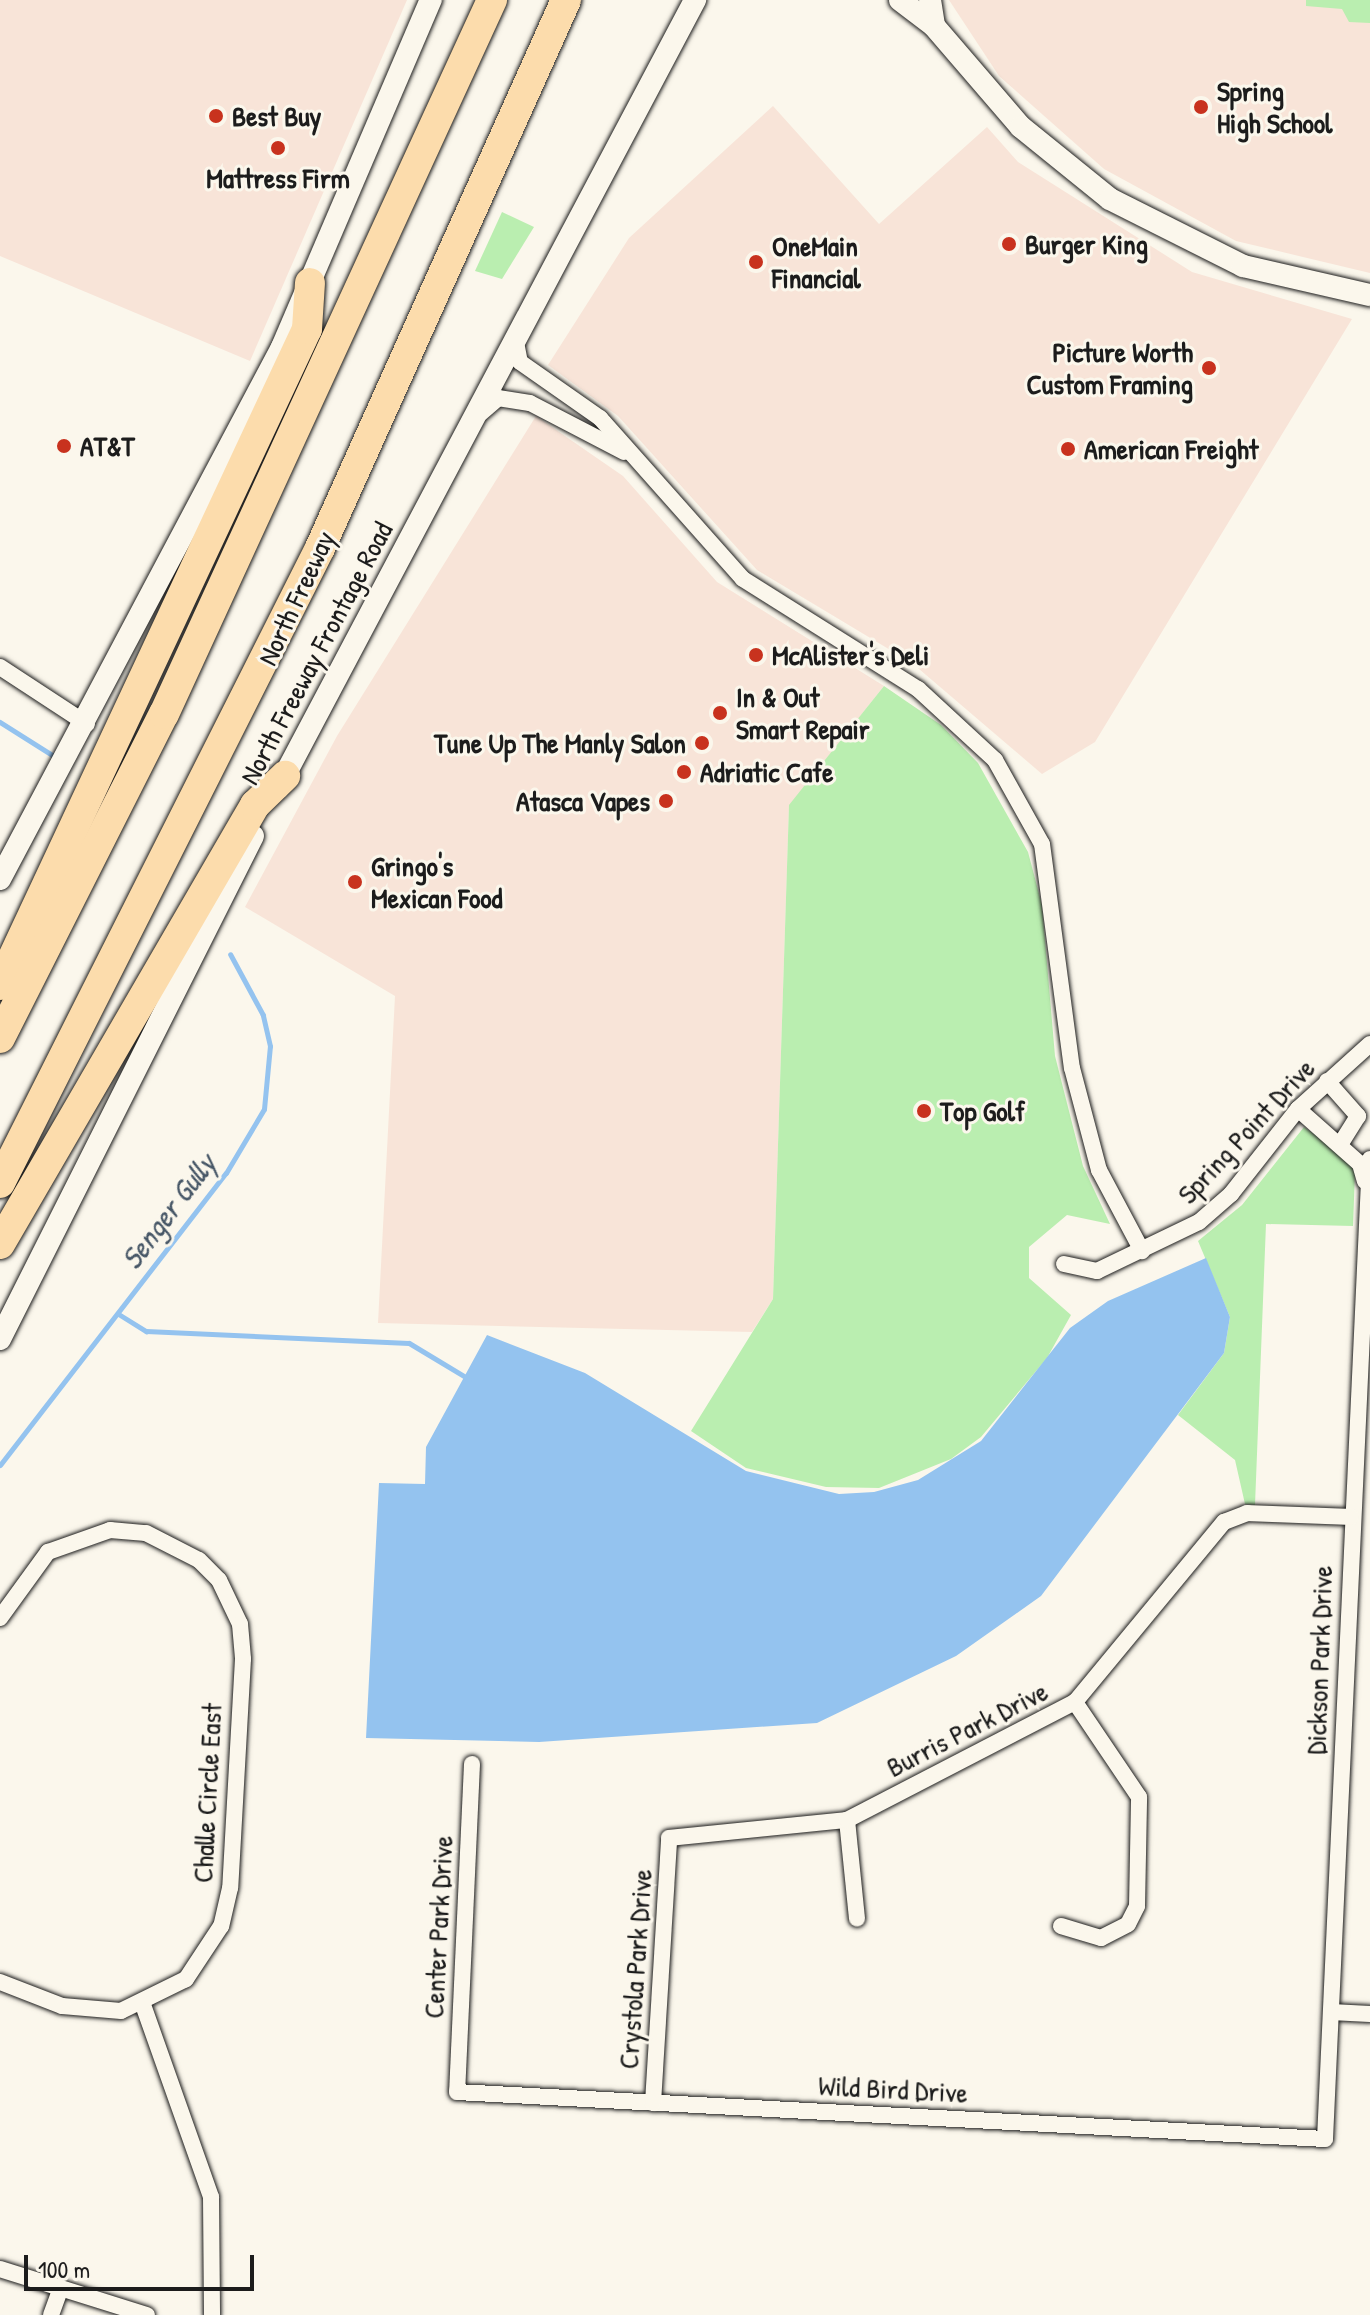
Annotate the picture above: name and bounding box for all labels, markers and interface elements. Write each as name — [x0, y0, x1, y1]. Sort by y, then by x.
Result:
place label: Spring High School — [1217, 74, 1333, 140]
marker: Spring High School — [1192, 98, 1210, 116]
place label: Best Buy — [232, 99, 321, 133]
marker: Best Buy — [207, 107, 225, 125]
marker: Mattress Firm — [269, 139, 287, 157]
place label: Mattress Firm — [206, 161, 350, 195]
place label: Burger King — [1025, 227, 1148, 261]
place label: OneMain Financial — [772, 229, 861, 295]
marker: Burger King — [1000, 235, 1018, 253]
marker: OneMain Financial — [747, 253, 765, 271]
place label: Picture Worth Custom Framing — [1027, 335, 1193, 401]
marker: Picture Worth Custom Framing — [1200, 359, 1218, 377]
place label: AT&T — [80, 429, 135, 463]
place label: American Freight — [1084, 432, 1258, 466]
marker: AT&T — [55, 437, 73, 455]
marker: American Freight — [1059, 440, 1077, 458]
street label: North Freeway Frontage Road — [233, 516, 399, 790]
street label: North Freeway — [250, 526, 342, 670]
place label: McAlister's Deli — [772, 638, 929, 672]
marker: McAlister's Deli — [747, 646, 765, 664]
place label: In & Out Smart Repair — [736, 680, 870, 746]
marker: In & Out Smart Repair — [711, 704, 729, 722]
place label: Tune Up The Manly Salon — [434, 726, 686, 760]
marker: Tune Up The Manly Salon — [693, 734, 711, 752]
place label: Adriatic Cafe — [700, 755, 833, 789]
marker: Adriatic Cafe — [675, 763, 693, 781]
place label: Atasca Vapes — [516, 784, 650, 818]
marker: Atasca Vapes — [657, 792, 675, 810]
place label: Gringo's Mexican Food — [371, 849, 503, 915]
marker: Gringo's Mexican Food — [346, 873, 364, 891]
street label: Spring Point Drive — [1170, 1052, 1322, 1210]
place label: Top Golf — [940, 1094, 1025, 1128]
marker: Top Golf — [915, 1102, 933, 1120]
water label: Senger Gully — [113, 1146, 223, 1276]
street label: Dickson Park Drive — [1299, 1565, 1339, 1755]
street label: Burris Park Drive — [881, 1674, 1053, 1784]
street label: Challe Circle East — [186, 1702, 228, 1884]
street label: Center Park Drive — [416, 1835, 460, 2019]
street label: Crystola Park Drive — [611, 1868, 659, 2070]
street label: Wild Bird Drive — [817, 2068, 969, 2110]
scale bar — [28, 2239, 258, 2289]
text: 100 m — [38, 2253, 90, 2285]

